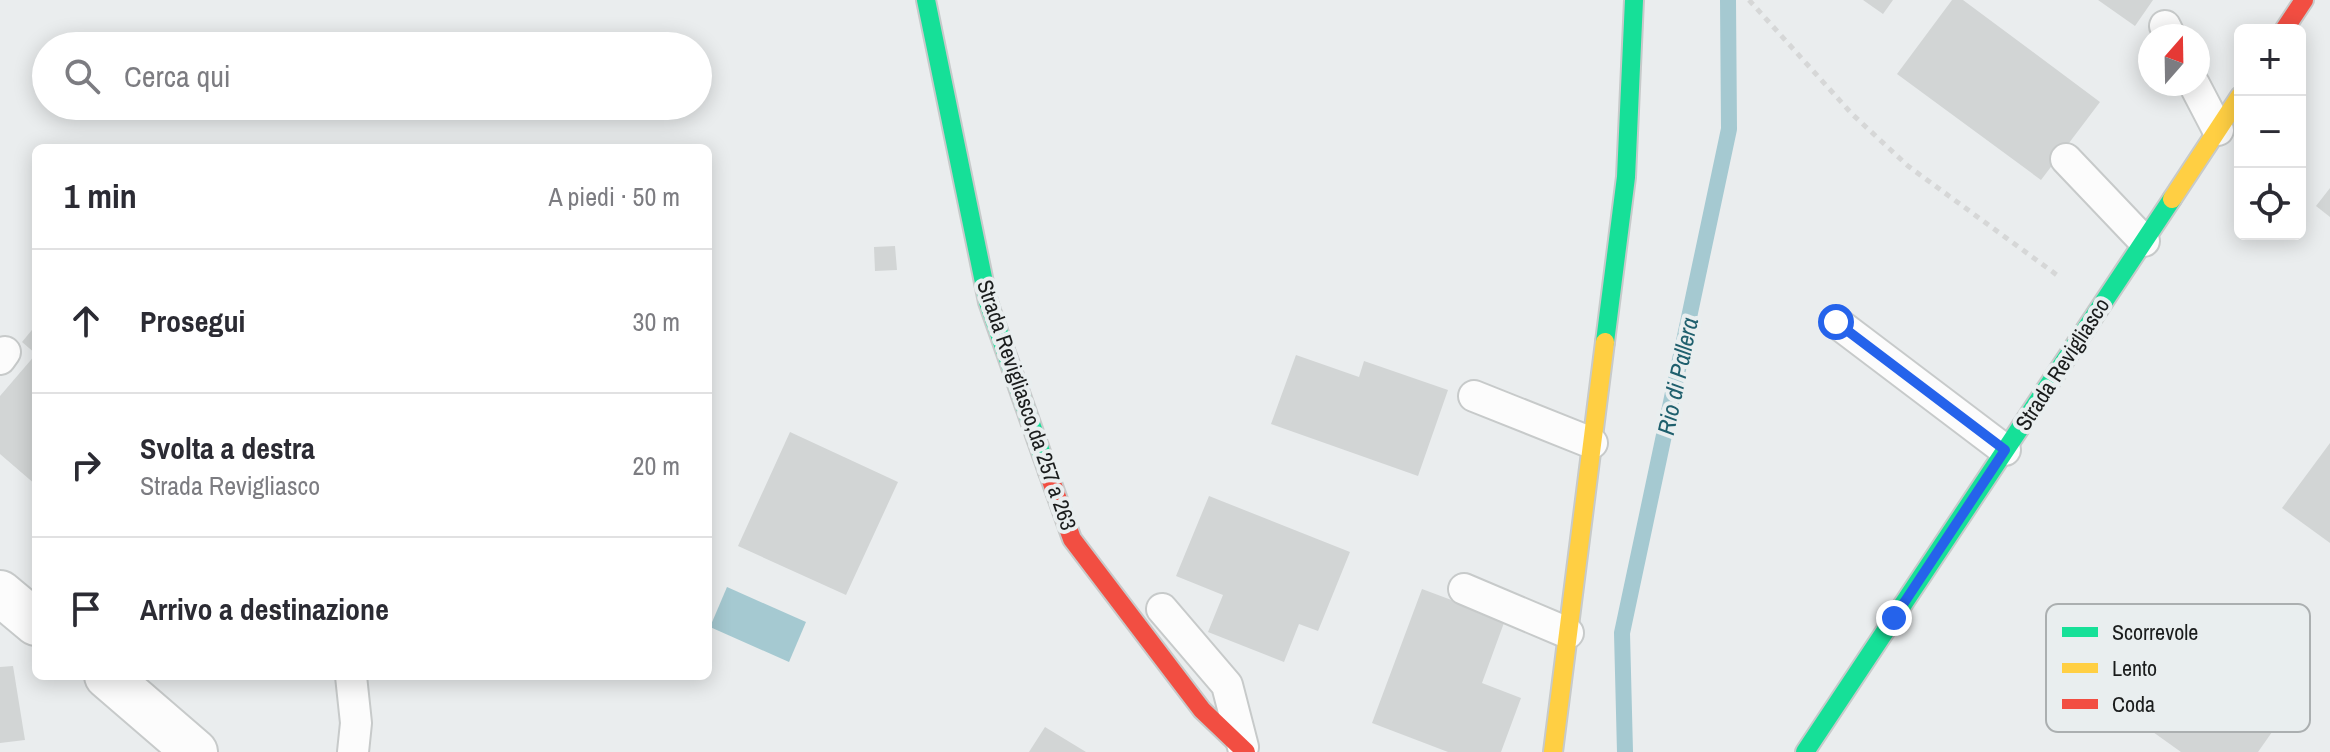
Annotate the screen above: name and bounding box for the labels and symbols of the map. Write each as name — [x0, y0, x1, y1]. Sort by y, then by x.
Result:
north arrow — [2138, 24, 2210, 96]
street label: Strada Revigliasco,da 257 a 263 — [970, 276, 1084, 534]
street label: Strada Revigliasco — [2008, 292, 2116, 436]
route start — [1818, 304, 1854, 340]
water label: Rio di Pallera — [1649, 314, 1705, 438]
route end — [1876, 600, 1912, 636]
legend — [2046, 604, 2310, 732]
text: Scorrevole — [2112, 617, 2198, 647]
text: Lento — [2112, 653, 2157, 683]
text: Coda — [2112, 689, 2155, 719]

